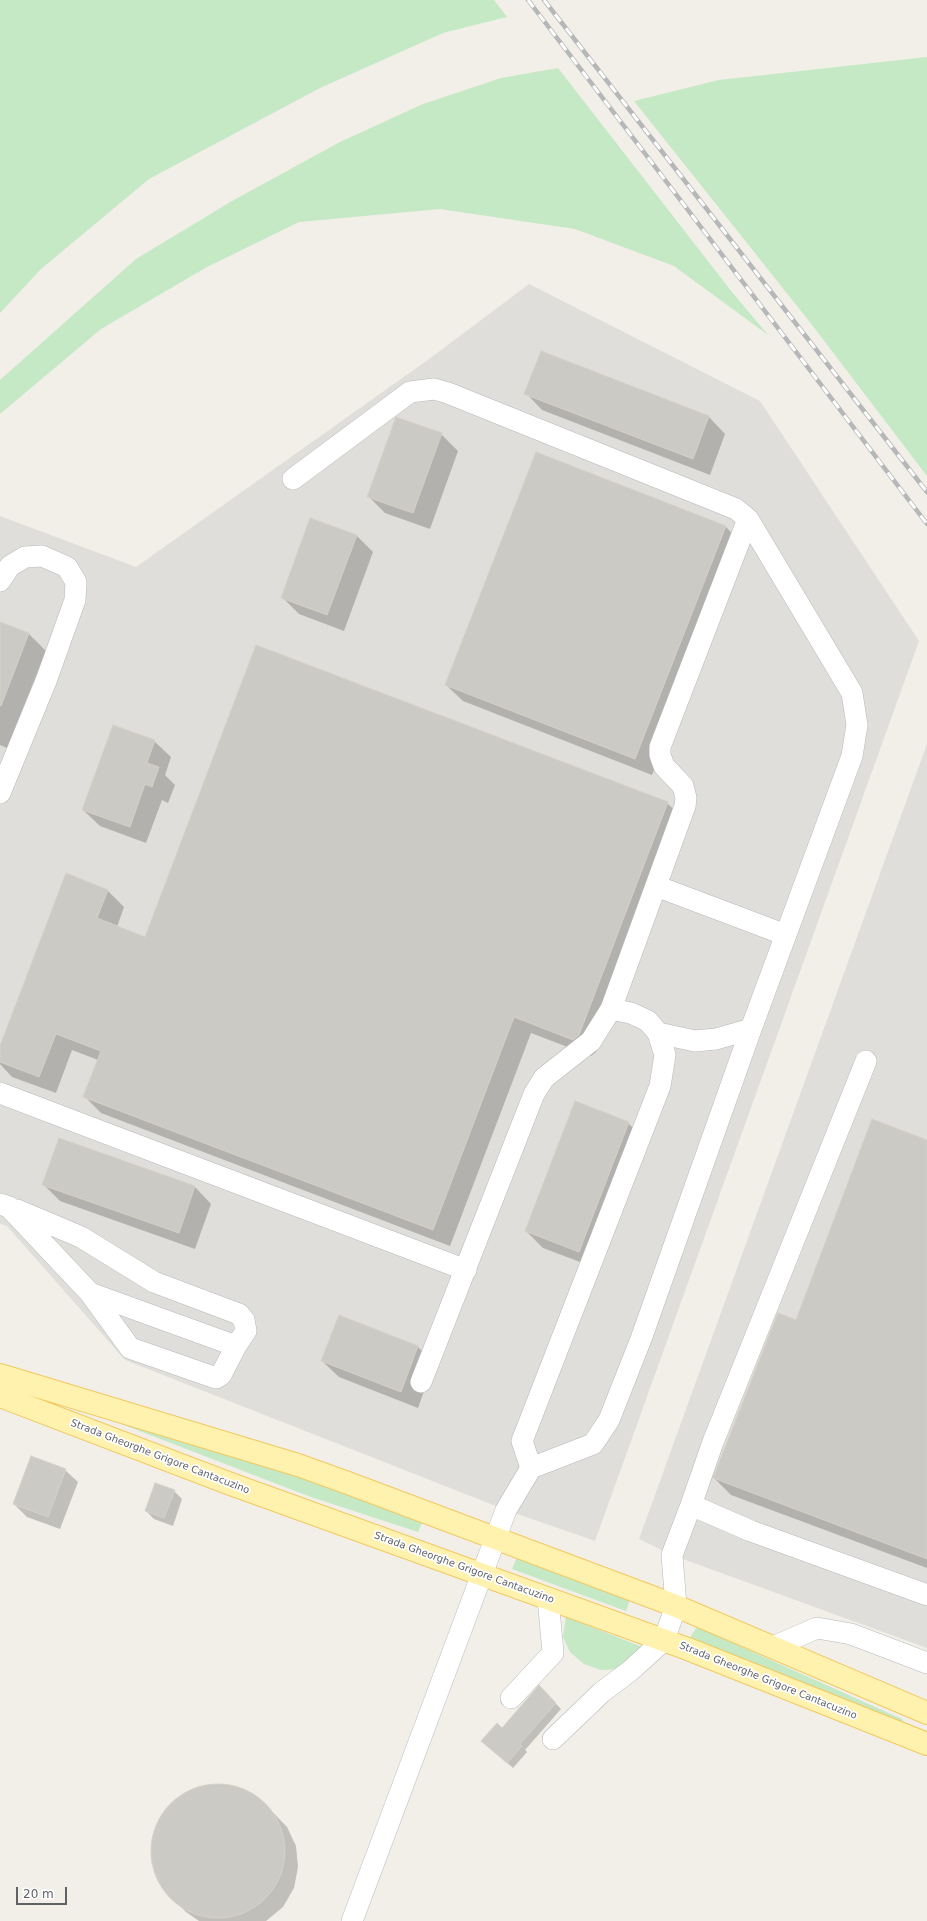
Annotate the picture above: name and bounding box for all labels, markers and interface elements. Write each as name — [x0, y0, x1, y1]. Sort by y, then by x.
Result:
street label: Strada Gheorghe Grigore Cantacuzino — [69, 1417, 251, 1497]
street label: Strada Gheorghe Grigore Cantacuzino — [372, 1530, 556, 1606]
street label: Strada Gheorghe Grigore Cantacuzino — [677, 1640, 859, 1722]
scale bar — [18, 1879, 69, 1905]
text: 20 m — [23, 1887, 54, 1901]

